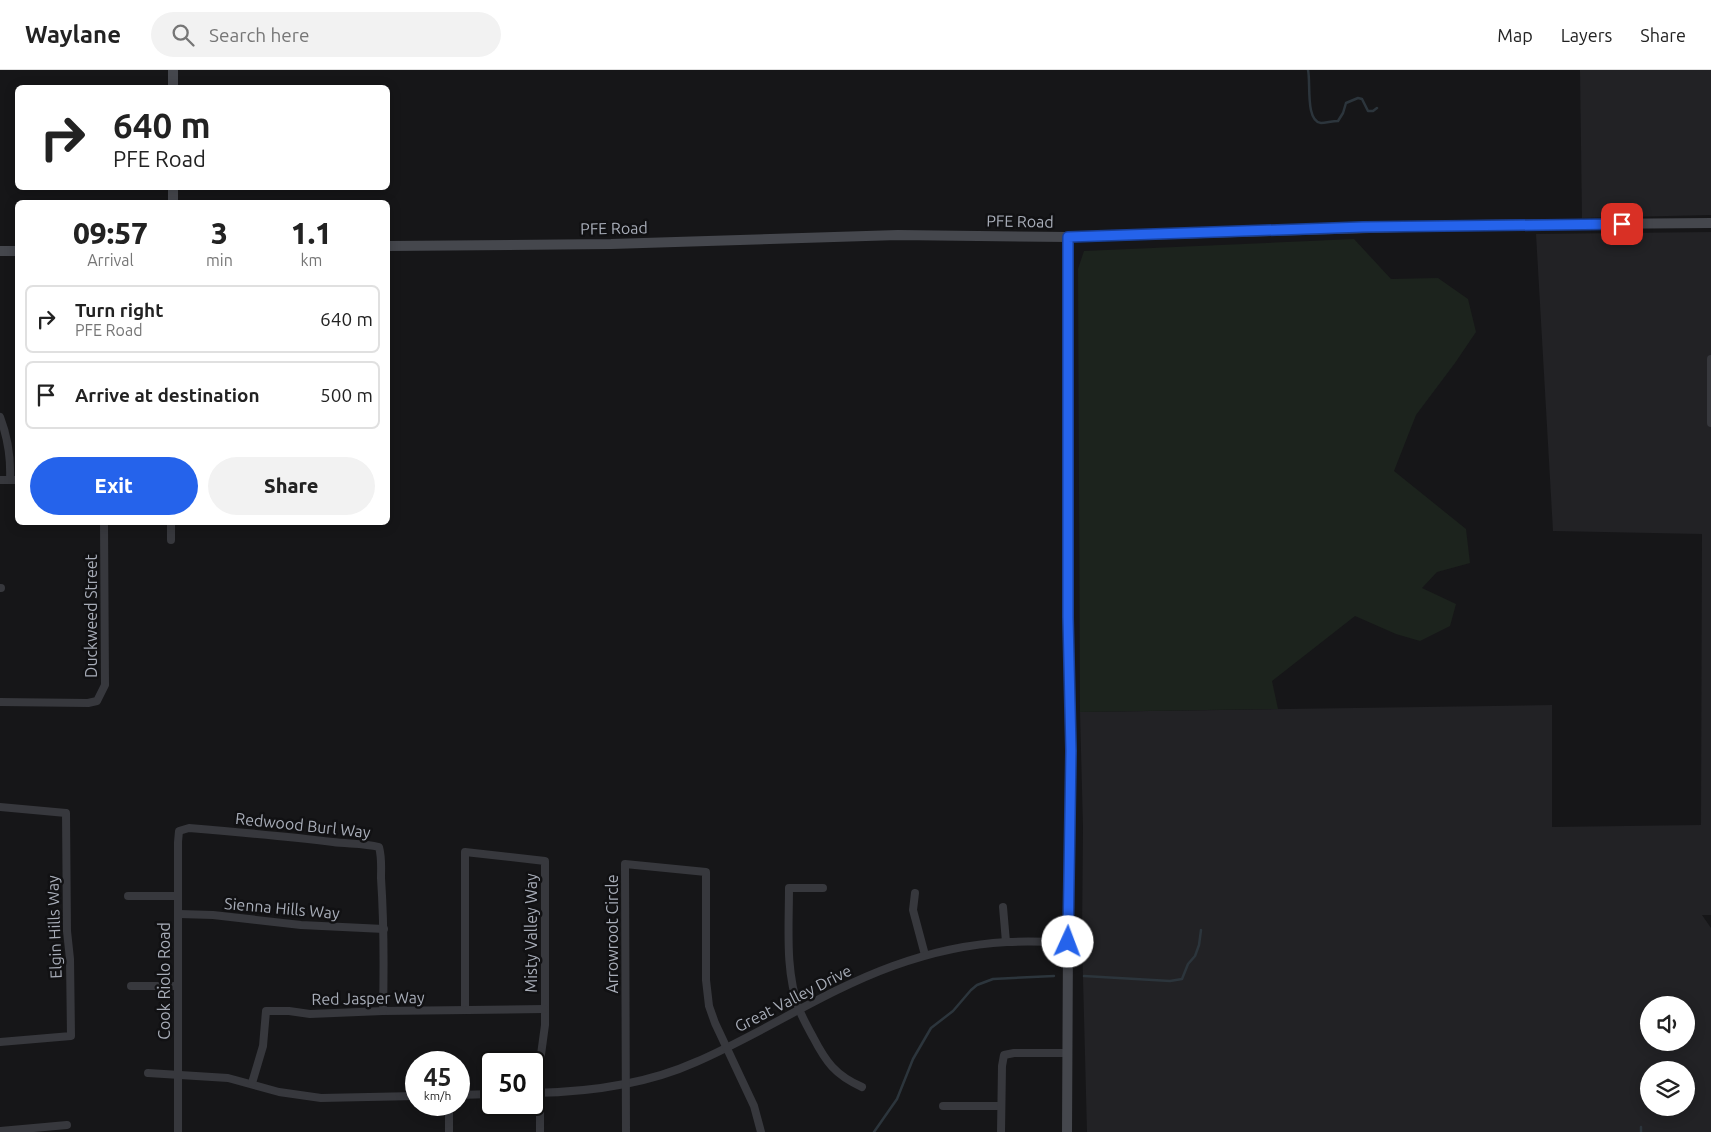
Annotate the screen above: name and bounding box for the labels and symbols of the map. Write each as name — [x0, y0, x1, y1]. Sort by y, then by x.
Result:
pin — [1601, 203, 1643, 245]
street label: PFE Road — [986, 211, 1054, 231]
street label: PFE Road — [580, 218, 648, 238]
street label: Duckweed Street — [82, 553, 100, 678]
street label: Redwood Burl Way — [234, 809, 372, 841]
street label: Misty Valley Way — [522, 873, 540, 993]
street label: Arrowroot Circle — [603, 874, 621, 994]
street label: Elgin Hills Way — [43, 875, 65, 979]
street label: Sienna Hills Way — [224, 894, 341, 922]
position arrow — [1041, 915, 1093, 967]
street label: Cook Riolo Road — [155, 922, 173, 1040]
street label: Great Valley Drive — [732, 961, 854, 1035]
street label: Red Jasper Way — [311, 988, 425, 1008]
speed limit sign: 50 — [480, 1051, 545, 1116]

